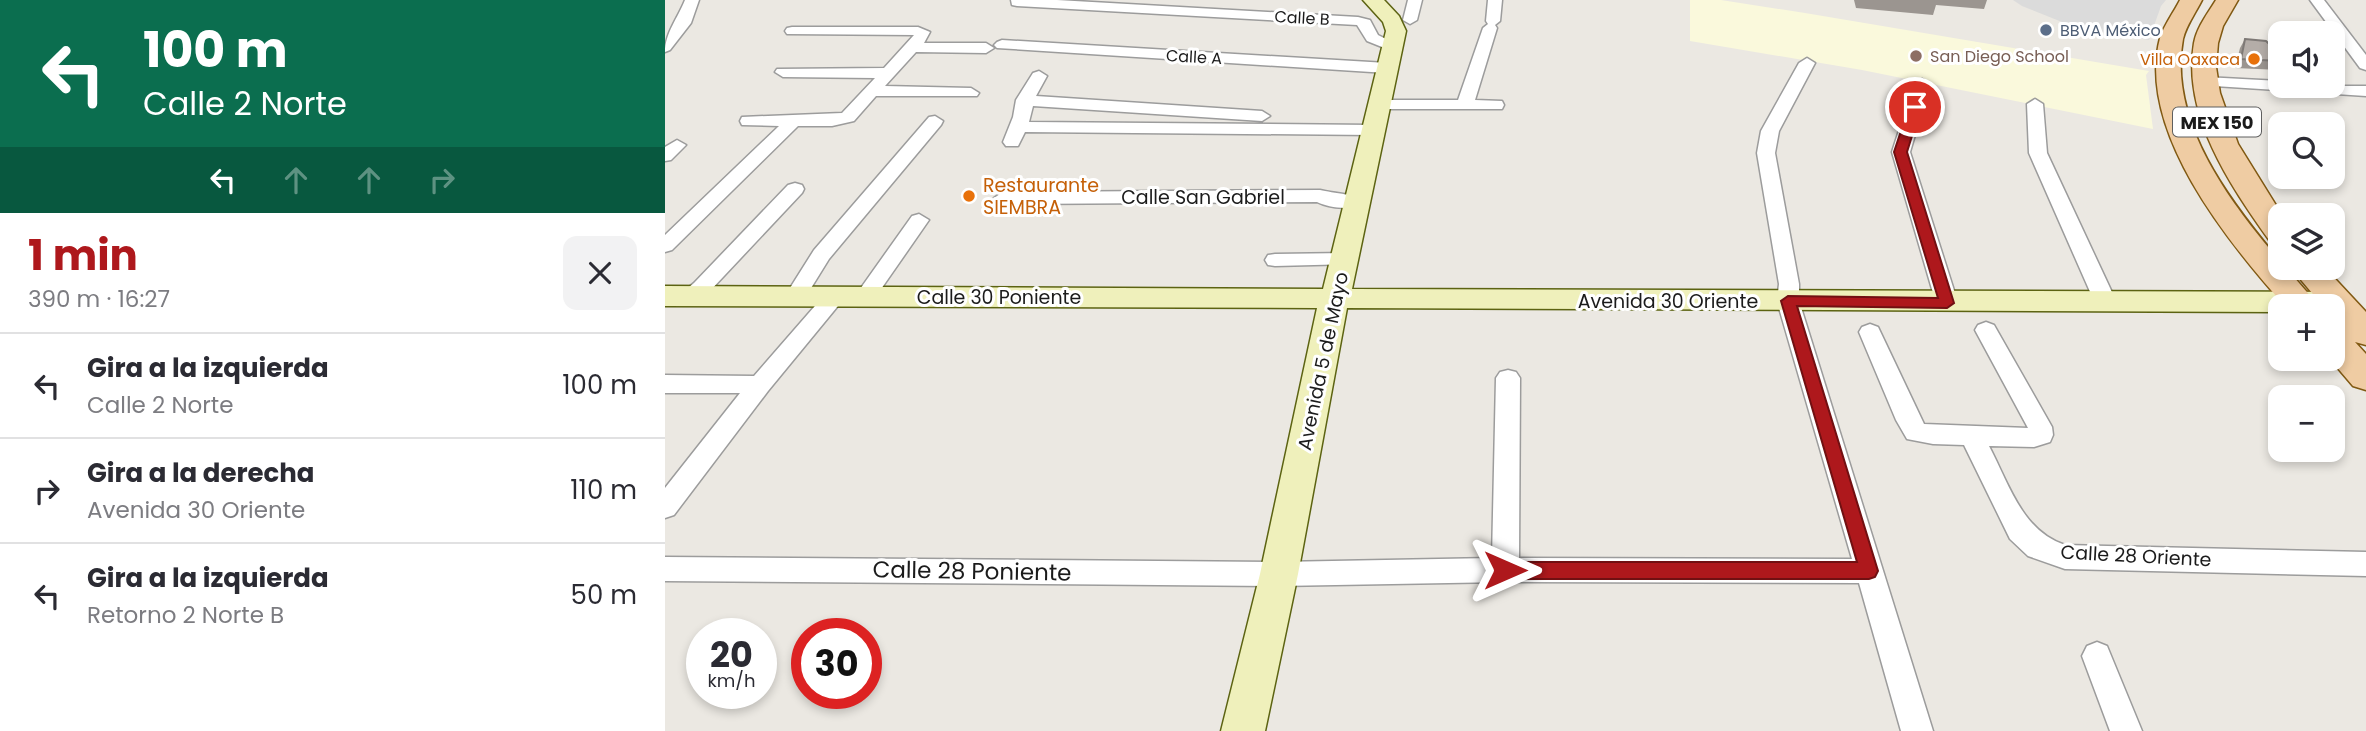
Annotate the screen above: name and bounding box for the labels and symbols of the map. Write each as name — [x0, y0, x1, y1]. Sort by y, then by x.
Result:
street label: Calle B — [1274, 5, 1330, 31]
place label: BBVA México — [2060, 19, 2161, 42]
marker: BBVA México — [2038, 22, 2054, 38]
street label: Calle A — [1165, 44, 1223, 70]
place label: San Diego School — [1930, 45, 2069, 68]
marker: San Diego School — [1908, 48, 1924, 64]
place label: Villa Oaxaca — [2140, 48, 2240, 71]
marker: Villa Oaxaca — [2246, 51, 2262, 67]
pin — [1885, 77, 1945, 137]
road number: MEX 150 — [2173, 107, 2261, 136]
place label: Restaurante SIEMBRA — [983, 172, 1099, 221]
street label: Calle San Gabriel — [1121, 184, 1285, 211]
marker: Restaurante SIEMBRA — [961, 188, 977, 204]
street label: Avenida 5 de Mayo — [1291, 269, 1355, 453]
street label: Calle 30 Poniente — [917, 284, 1081, 311]
street label: Avenida 30 Oriente — [1578, 288, 1758, 315]
position arrow — [1468, 533, 1542, 607]
street label: Calle 28 Oriente — [2060, 539, 2212, 573]
street label: Calle 28 Poniente — [872, 553, 1072, 589]
speed limit sign: 30 — [791, 618, 882, 709]

